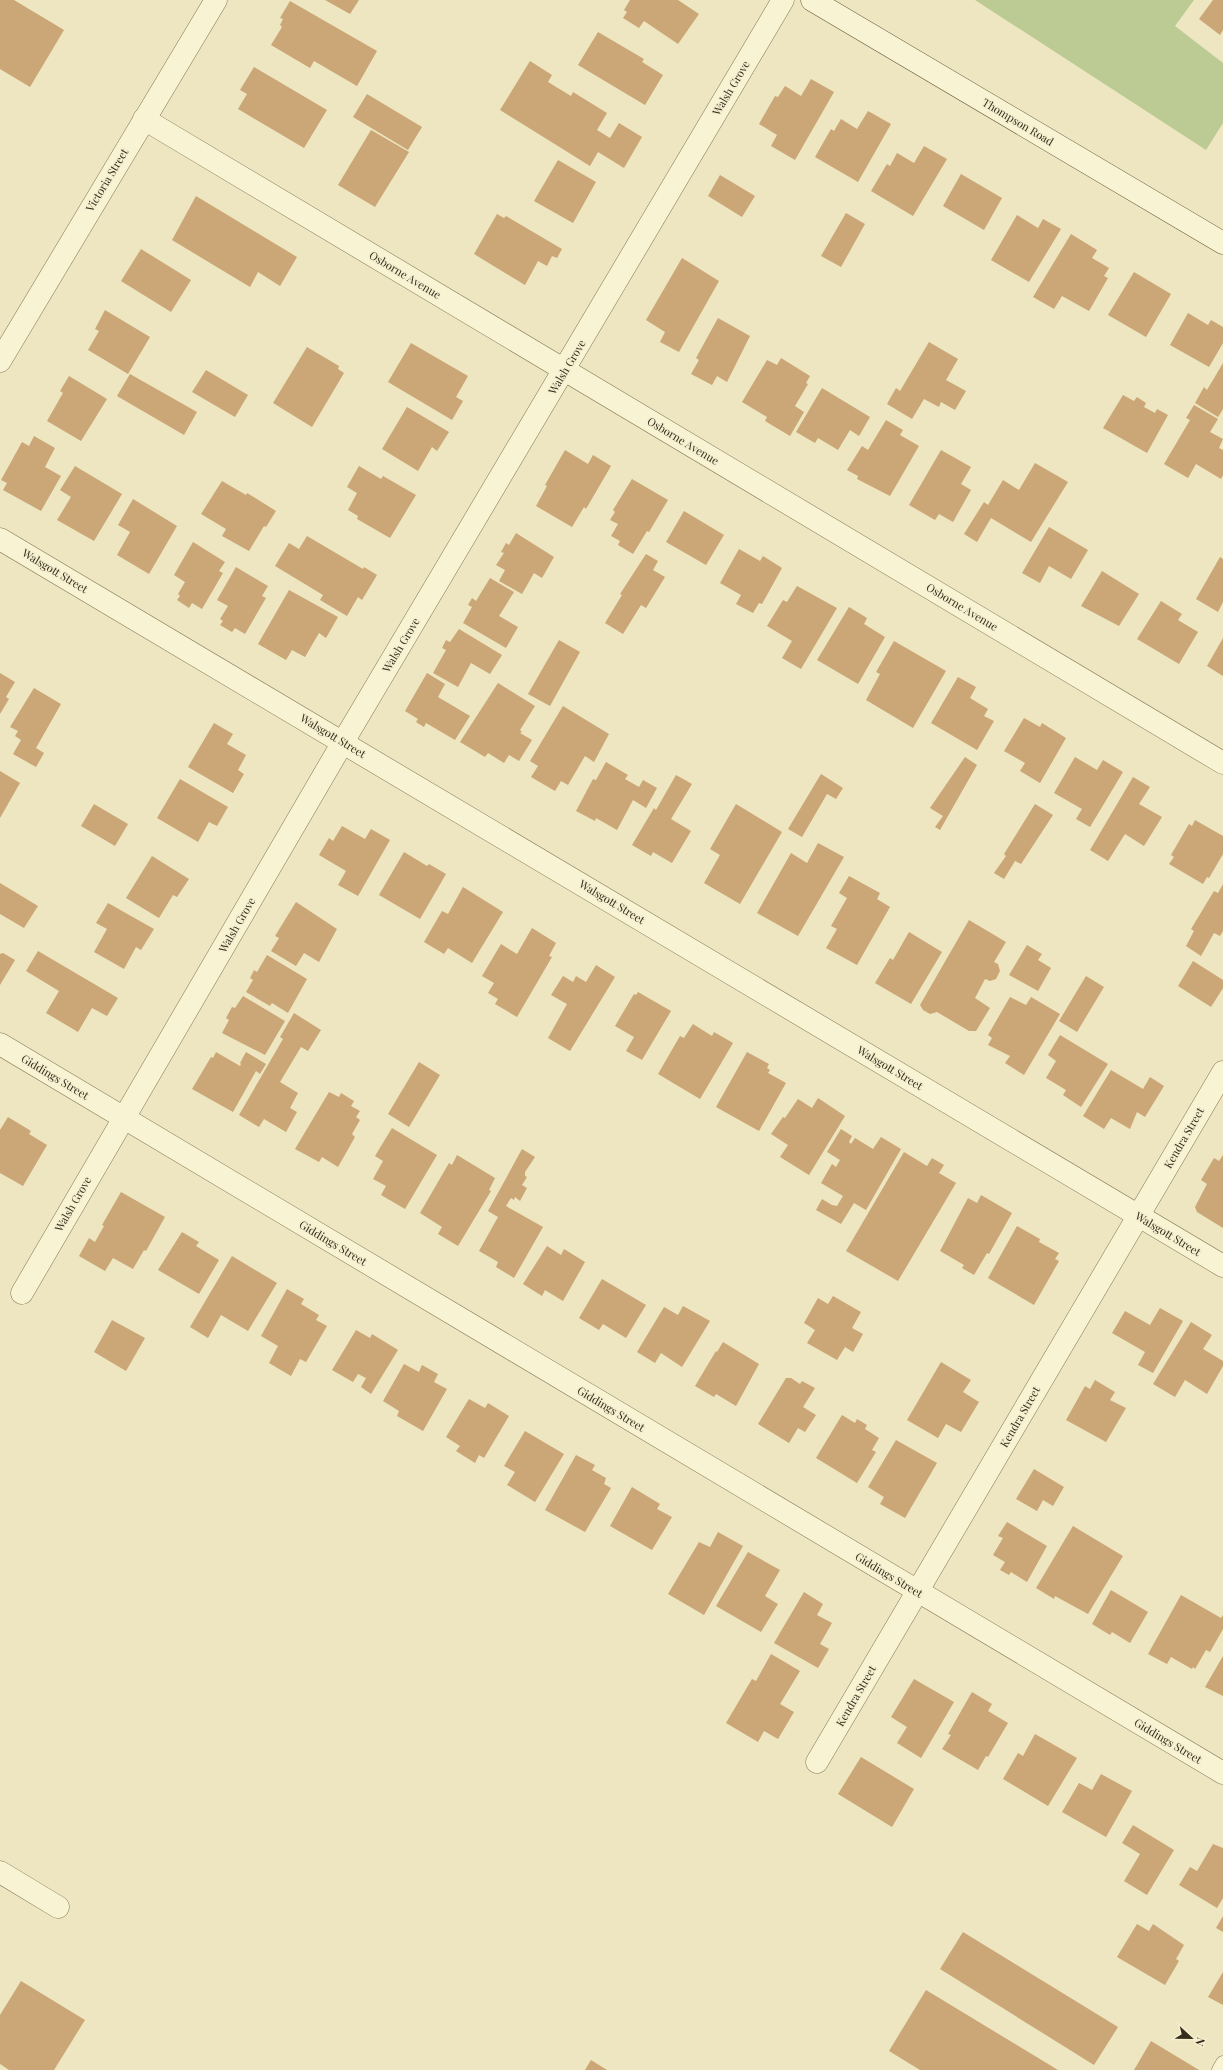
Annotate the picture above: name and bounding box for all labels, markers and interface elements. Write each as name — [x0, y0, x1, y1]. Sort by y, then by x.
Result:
street label: Walsh Grove — [708, 57, 753, 119]
street label: Thompson Road — [980, 94, 1057, 149]
street label: Victoria Street — [81, 145, 131, 215]
street label: Osborne Avenue — [367, 247, 444, 302]
street label: Walsh Grove — [544, 336, 589, 398]
street label: Osborne Avenue — [645, 413, 722, 468]
street label: Walsgott Street — [19, 545, 91, 596]
street label: Osborne Avenue — [924, 579, 1001, 634]
street label: Walsh Grove — [378, 614, 423, 676]
street label: Walsgott Street — [297, 710, 369, 761]
street label: Walsgott Street — [576, 876, 648, 927]
street label: Walsh Grove — [214, 894, 259, 956]
street label: Walsgott Street — [854, 1042, 926, 1093]
street label: Giddings Street — [19, 1050, 92, 1103]
street label: Kendra Street — [1160, 1104, 1207, 1171]
street label: Walsh Grove — [50, 1173, 95, 1235]
street label: Walsgott Street — [1132, 1208, 1204, 1259]
street label: Giddings Street — [297, 1216, 370, 1269]
street label: Giddings Street — [575, 1382, 648, 1435]
street label: Kendra Street — [996, 1383, 1043, 1450]
street label: Giddings Street — [853, 1548, 926, 1601]
street label: Kendra Street — [832, 1662, 879, 1729]
street label: Giddings Street — [1132, 1714, 1205, 1767]
north arrow — [1171, 2018, 1211, 2058]
text: N — [1192, 2035, 1209, 2048]

